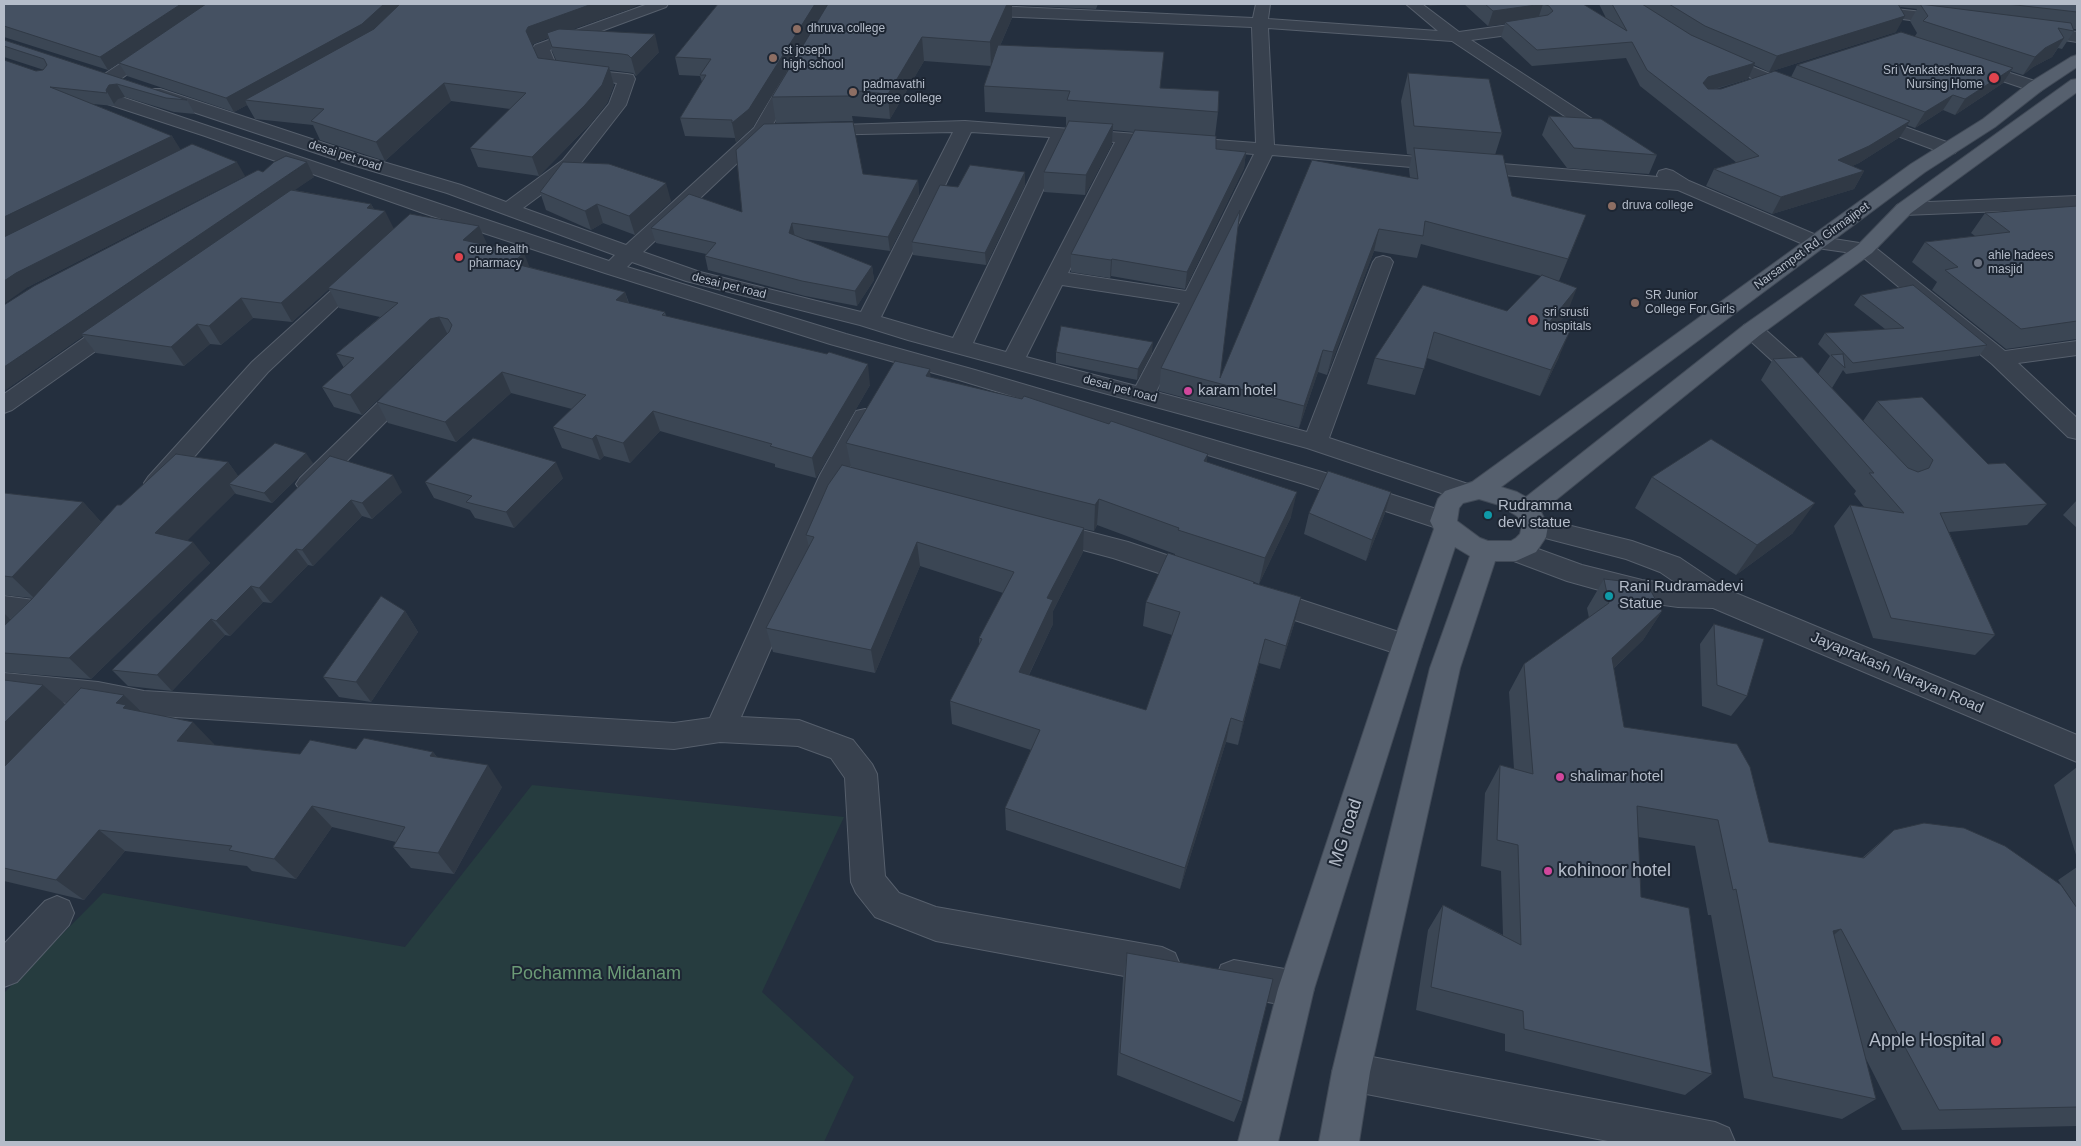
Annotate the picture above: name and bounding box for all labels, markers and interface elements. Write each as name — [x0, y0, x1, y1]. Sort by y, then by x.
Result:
place label: dhruva college — [807, 22, 885, 36]
marker: dhruva college — [791, 23, 803, 35]
place label: st joseph high school — [783, 44, 844, 72]
marker: st joseph high school — [767, 52, 779, 64]
place label: Sri Venkateshwara Nursing Home — [1883, 64, 1983, 92]
marker: Sri Venkateshwara Nursing Home — [1987, 71, 2001, 85]
place label: padmavathi degree college — [863, 78, 942, 106]
marker: padmavathi degree college — [847, 86, 859, 98]
street label: desai pet road — [307, 137, 383, 175]
place label: druva college — [1622, 199, 1693, 213]
street label: Narsampet Rd, Girmajipet — [1752, 199, 1872, 293]
marker: druva college — [1606, 200, 1618, 212]
place label: cure health pharmacy — [469, 243, 528, 271]
place label: ahle hadees masjid — [1988, 249, 2053, 277]
marker: cure health pharmacy — [453, 251, 465, 263]
marker: ahle hadees masjid — [1972, 257, 1984, 269]
street label: desai pet road — [690, 270, 768, 302]
place label: SR Junior College For Girls — [1645, 289, 1735, 317]
marker: SR Junior College For Girls — [1629, 297, 1641, 309]
place label: sri srusti hospitals — [1544, 306, 1591, 334]
marker: sri srusti hospitals — [1526, 313, 1540, 327]
street label: desai pet road — [1081, 372, 1159, 406]
place label: karam hotel — [1198, 382, 1276, 400]
marker: karam hotel — [1182, 385, 1194, 397]
place label: Rudramma devi statue — [1498, 497, 1572, 532]
marker: Rudramma devi statue — [1482, 509, 1494, 521]
place label: Rani Rudramadevi Statue — [1619, 578, 1743, 613]
marker: Rani Rudramadevi Statue — [1603, 590, 1615, 602]
street label: Jayaprakash Narayan Road — [1808, 628, 1986, 718]
place label: shalimar hotel — [1570, 768, 1663, 786]
marker: shalimar hotel — [1554, 771, 1566, 783]
street label: MG road — [1325, 796, 1367, 870]
place label: kohinoor hotel — [1558, 860, 1671, 882]
marker: kohinoor hotel — [1542, 865, 1554, 877]
park label: Pochamma Midanam — [511, 963, 681, 985]
place label: Apple Hospital — [1869, 1030, 1985, 1052]
marker: Apple Hospital — [1989, 1034, 2003, 1048]

